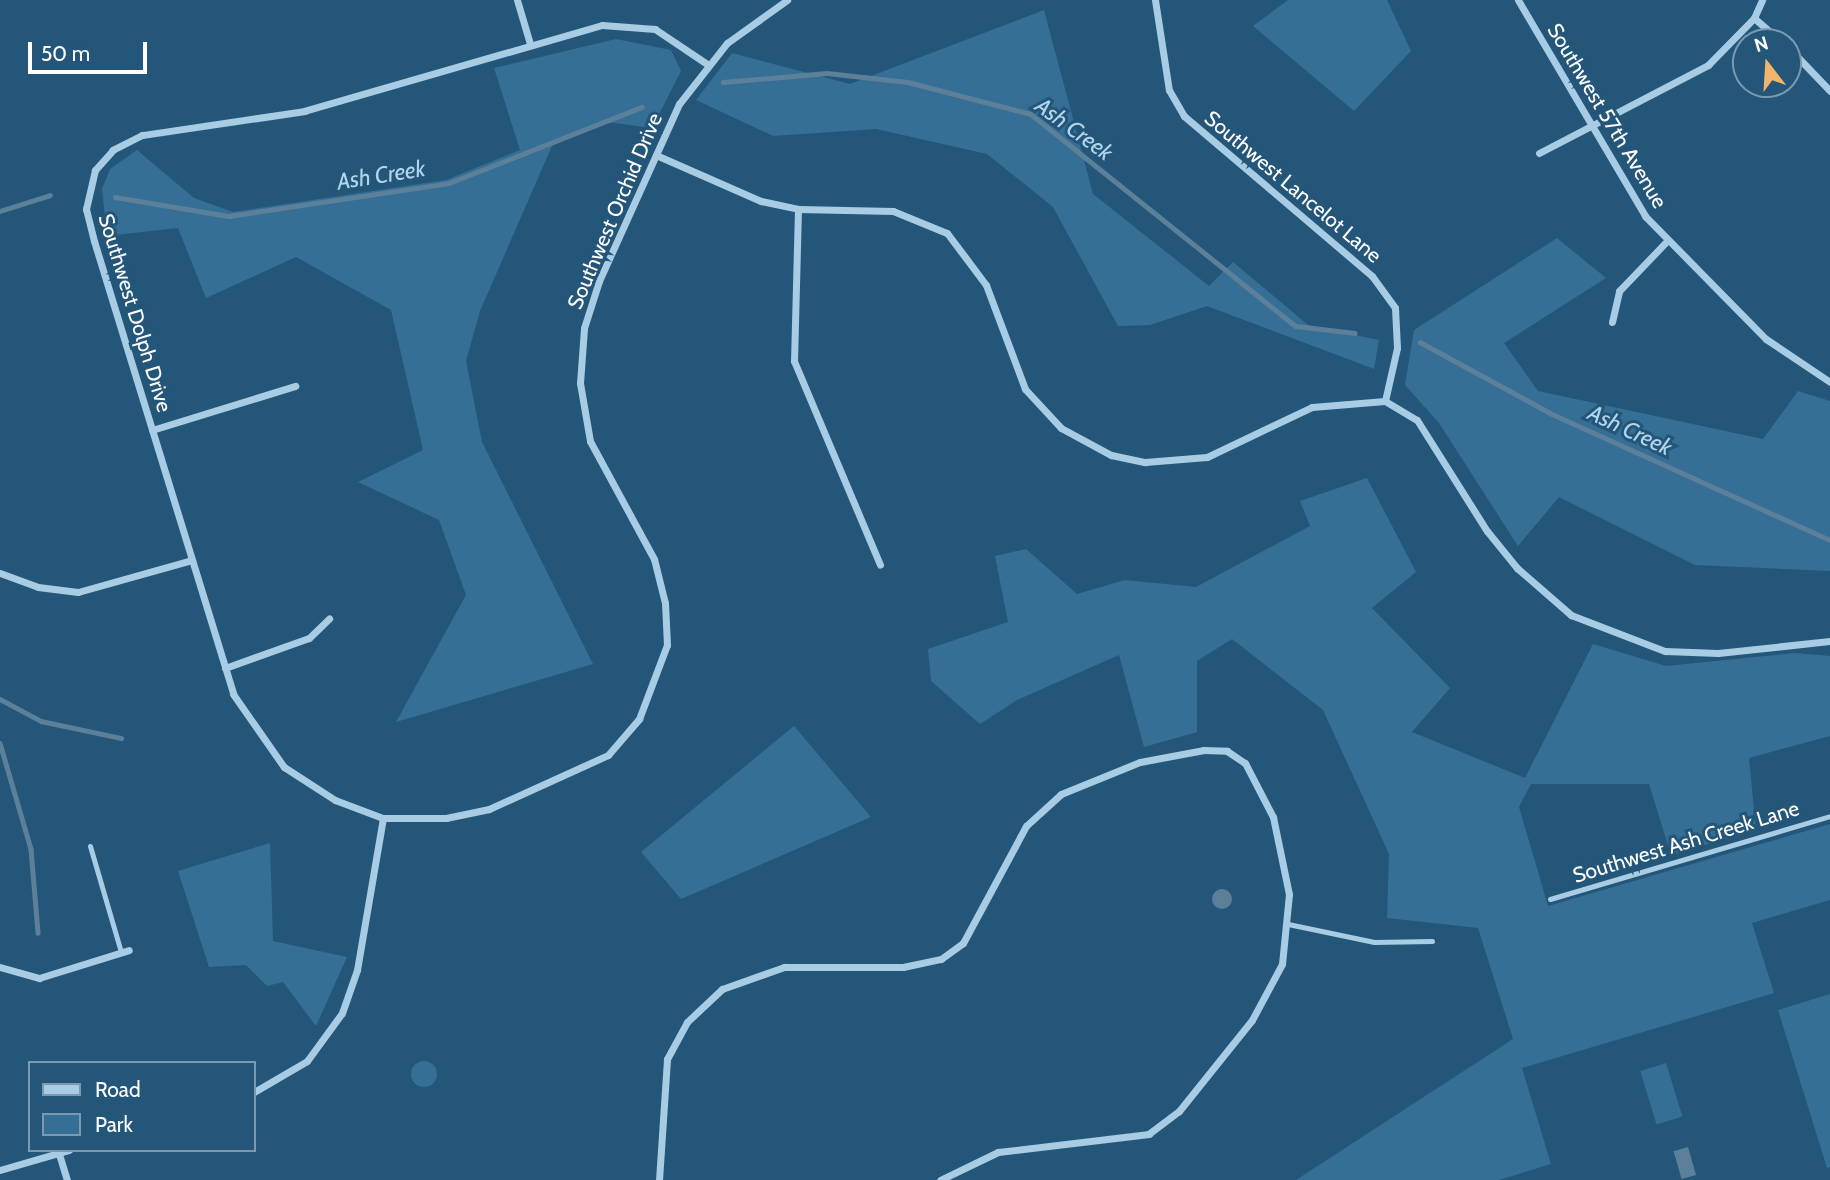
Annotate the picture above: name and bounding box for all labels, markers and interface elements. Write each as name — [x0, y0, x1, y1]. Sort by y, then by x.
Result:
street label: Southwest 57th Avenue — [1542, 19, 1672, 213]
scale bar — [32, 28, 150, 72]
north arrow — [1732, 28, 1802, 98]
text: N — [1752, 31, 1771, 57]
text: 50 m — [41, 41, 90, 66]
water label: Ash Creek — [1030, 92, 1118, 166]
street label: Southwest Lancelot Lane — [1199, 106, 1387, 268]
street label: Southwest Orchid Drive — [562, 109, 668, 313]
water label: Ash Creek — [335, 154, 427, 196]
street label: Southwest Dolph Drive — [93, 211, 177, 415]
water label: Ash Creek — [1584, 399, 1676, 461]
street label: Southwest Ash Creek Lane — [1570, 796, 1802, 888]
legend — [28, 1061, 256, 1152]
text: Road — [95, 1077, 141, 1102]
text: Park — [95, 1112, 133, 1137]

